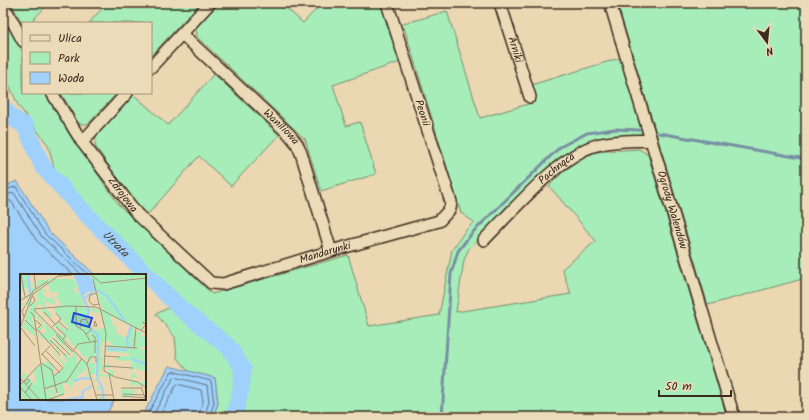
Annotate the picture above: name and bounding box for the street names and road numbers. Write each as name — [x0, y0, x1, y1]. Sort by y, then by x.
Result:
street label: Arniki — [502, 34, 528, 65]
street label: Peonii — [409, 97, 435, 129]
street label: Waniliowa — [259, 105, 304, 149]
street label: Pachnąca — [534, 148, 579, 189]
street label: Ogrody Walendów — [652, 169, 692, 252]
street label: Zdrojowa — [103, 173, 142, 217]
street label: Mandarynki — [297, 237, 353, 269]

